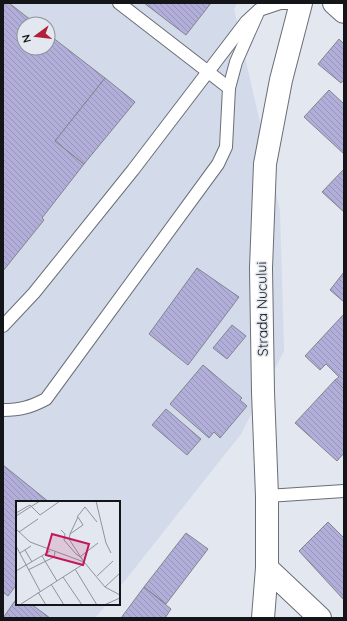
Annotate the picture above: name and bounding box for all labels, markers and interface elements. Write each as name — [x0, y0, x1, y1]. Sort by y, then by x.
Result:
north arrow — [16, 16, 56, 56]
text: N — [19, 33, 34, 44]
street label: Strada Nucului — [252, 262, 272, 356]
inset map — [16, 501, 120, 605]

